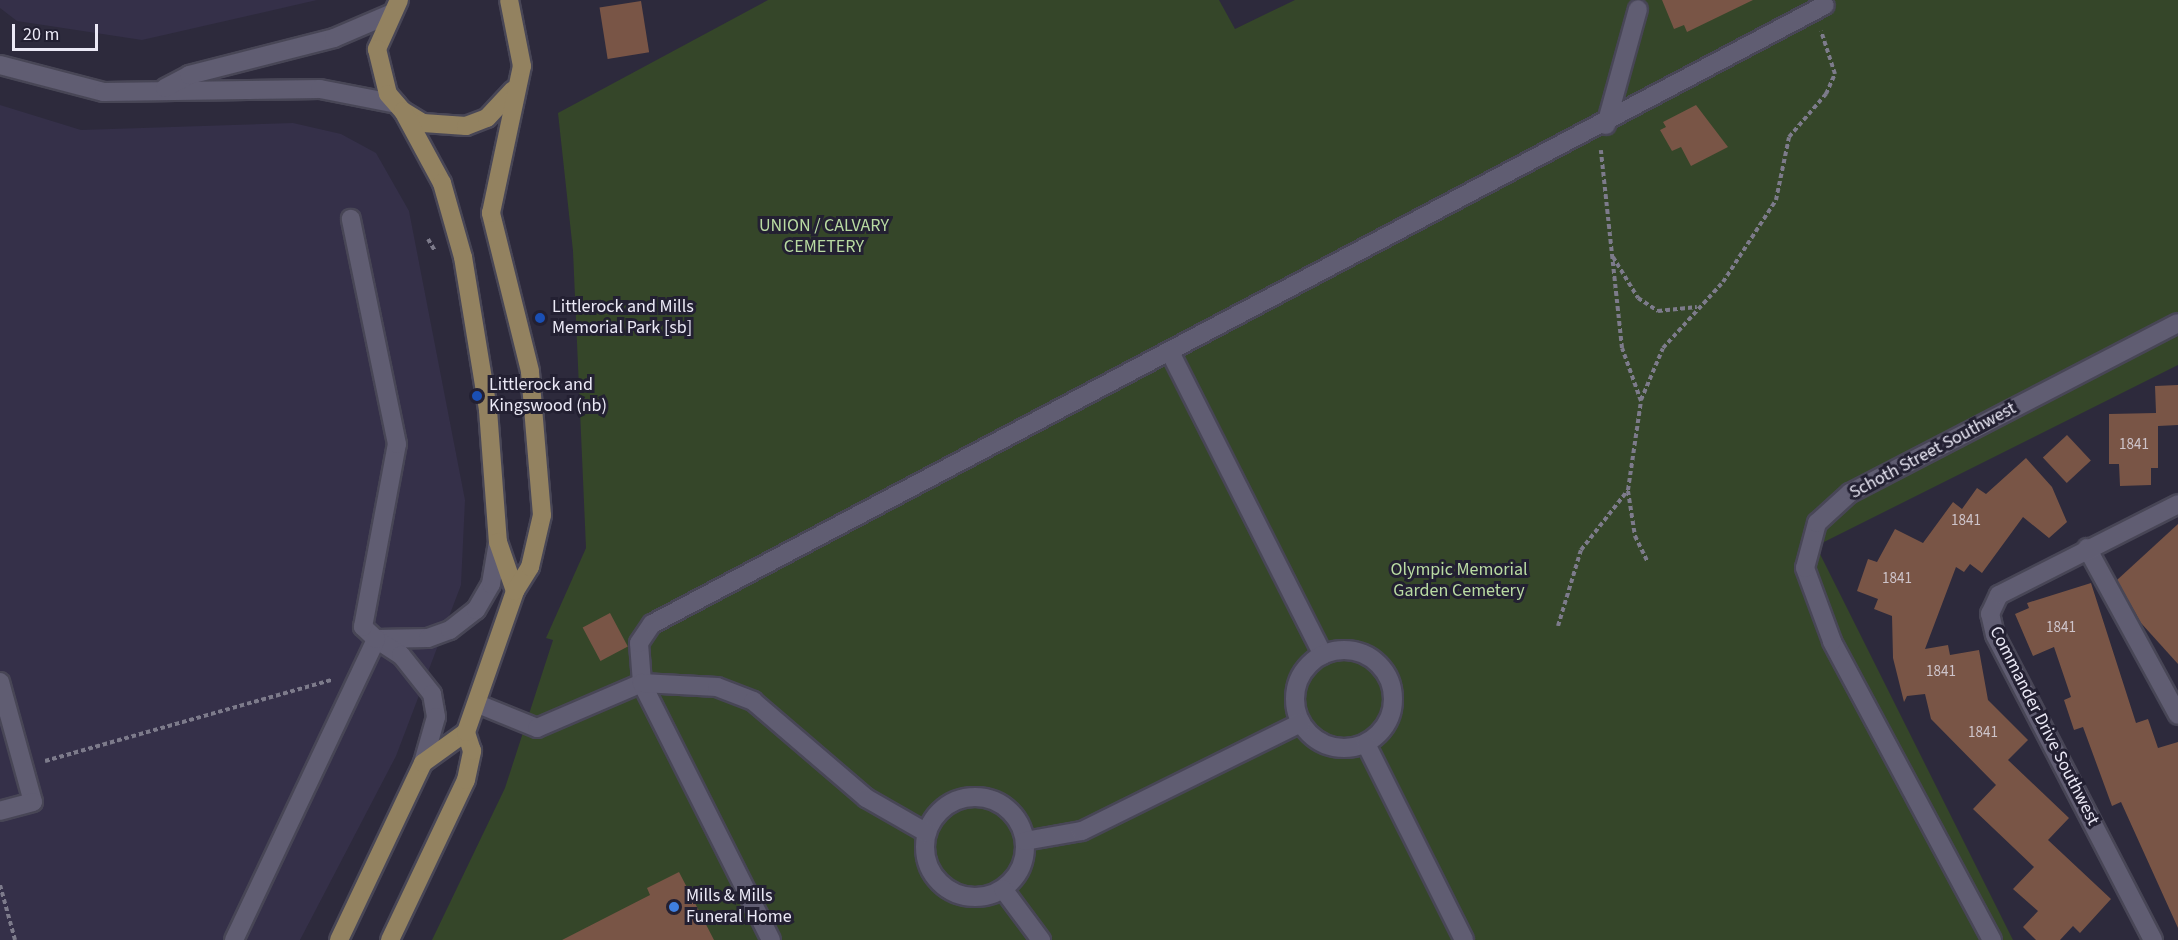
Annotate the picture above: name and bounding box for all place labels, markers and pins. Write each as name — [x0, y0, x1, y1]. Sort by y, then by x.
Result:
place label: Littlerock and Mills Memorial Park [sb] — [552, 297, 694, 340]
marker: Littlerock and Mills Memorial Park [sb] — [533, 311, 547, 325]
place label: Littlerock and Kingswood (nb) — [489, 375, 607, 418]
marker: Littlerock and Kingswood (nb) — [470, 389, 484, 403]
place label: Mills & Mills Funeral Home — [686, 886, 792, 928]
marker: Mills & Mills Funeral Home — [667, 900, 681, 914]

